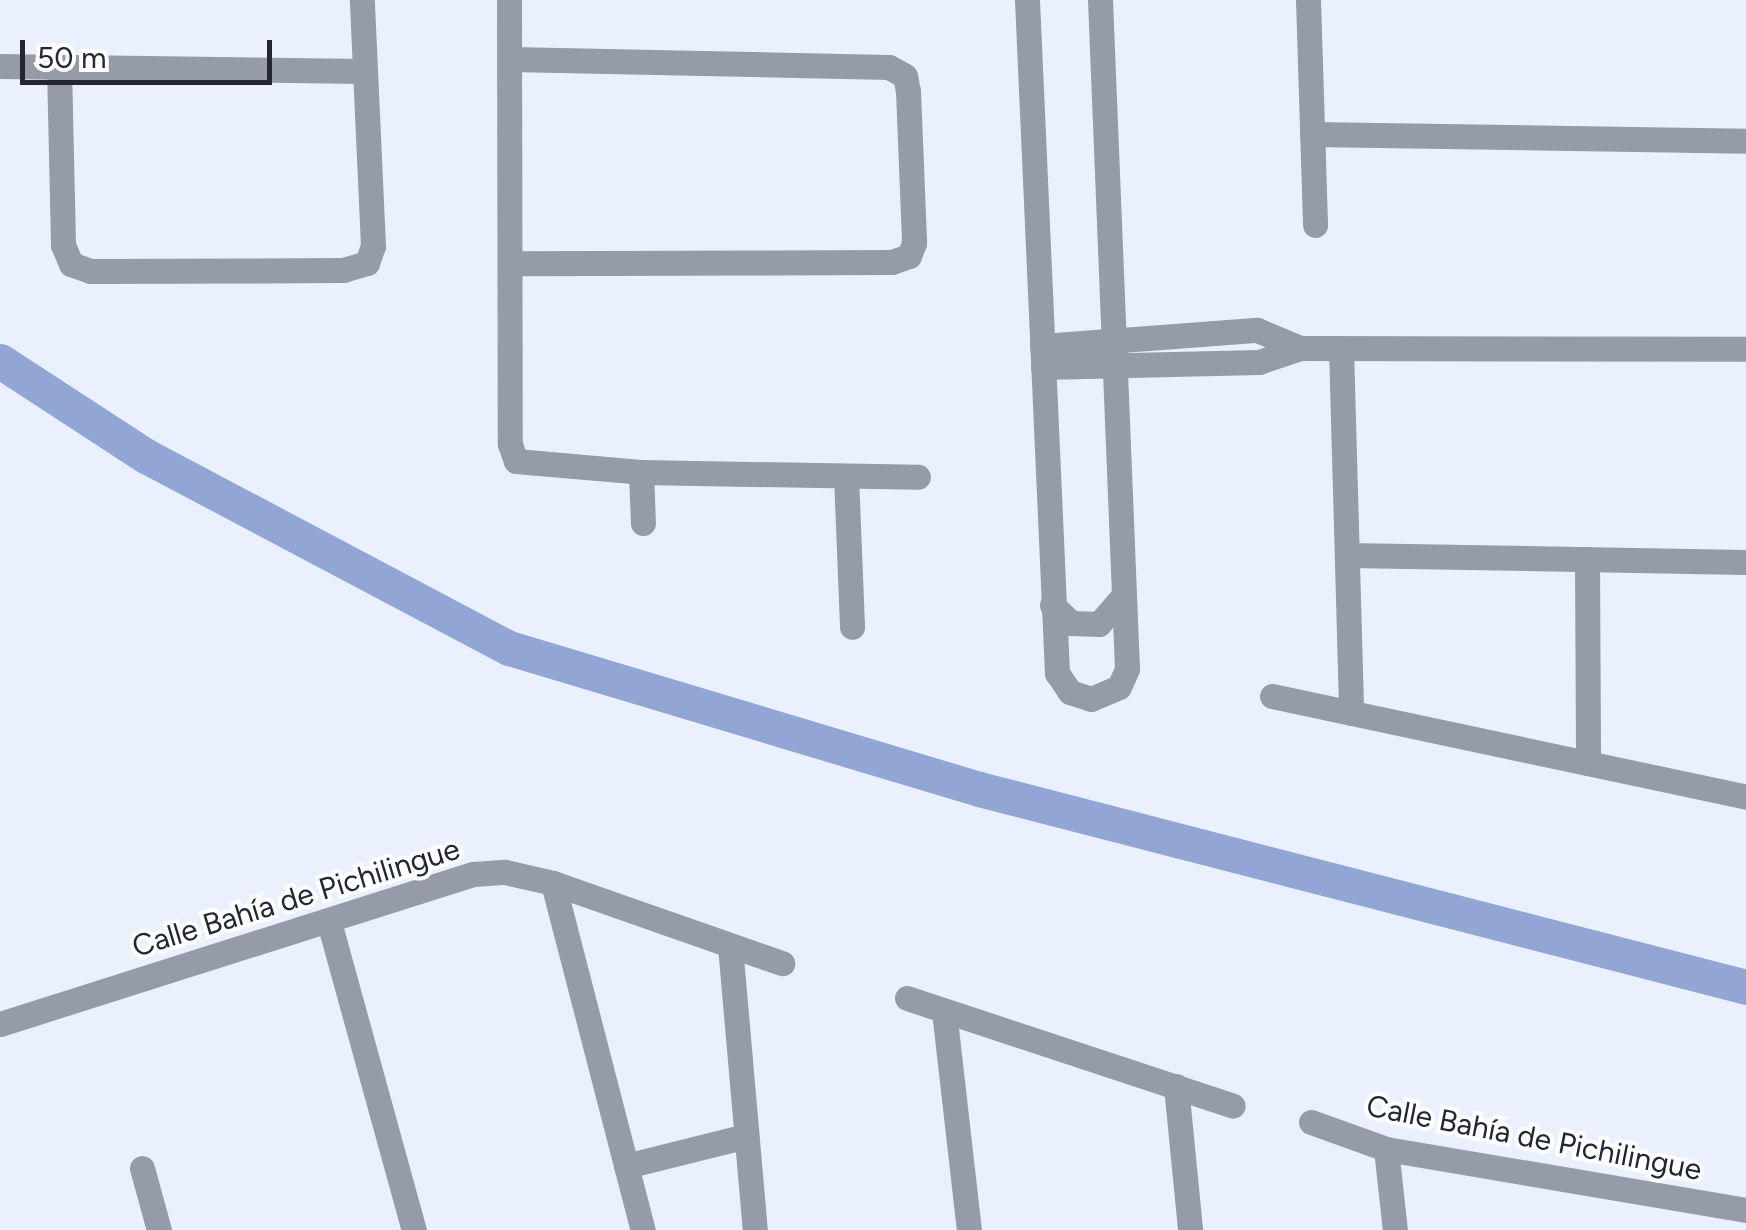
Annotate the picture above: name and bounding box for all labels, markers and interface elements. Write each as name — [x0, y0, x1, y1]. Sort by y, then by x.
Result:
scale bar — [25, 20, 278, 82]
text: 50 m — [37, 39, 106, 76]
street label: Calle Bahía de Pichilingue — [128, 831, 464, 965]
street label: Calle Bahía de Pichilingue — [1363, 1088, 1705, 1188]

